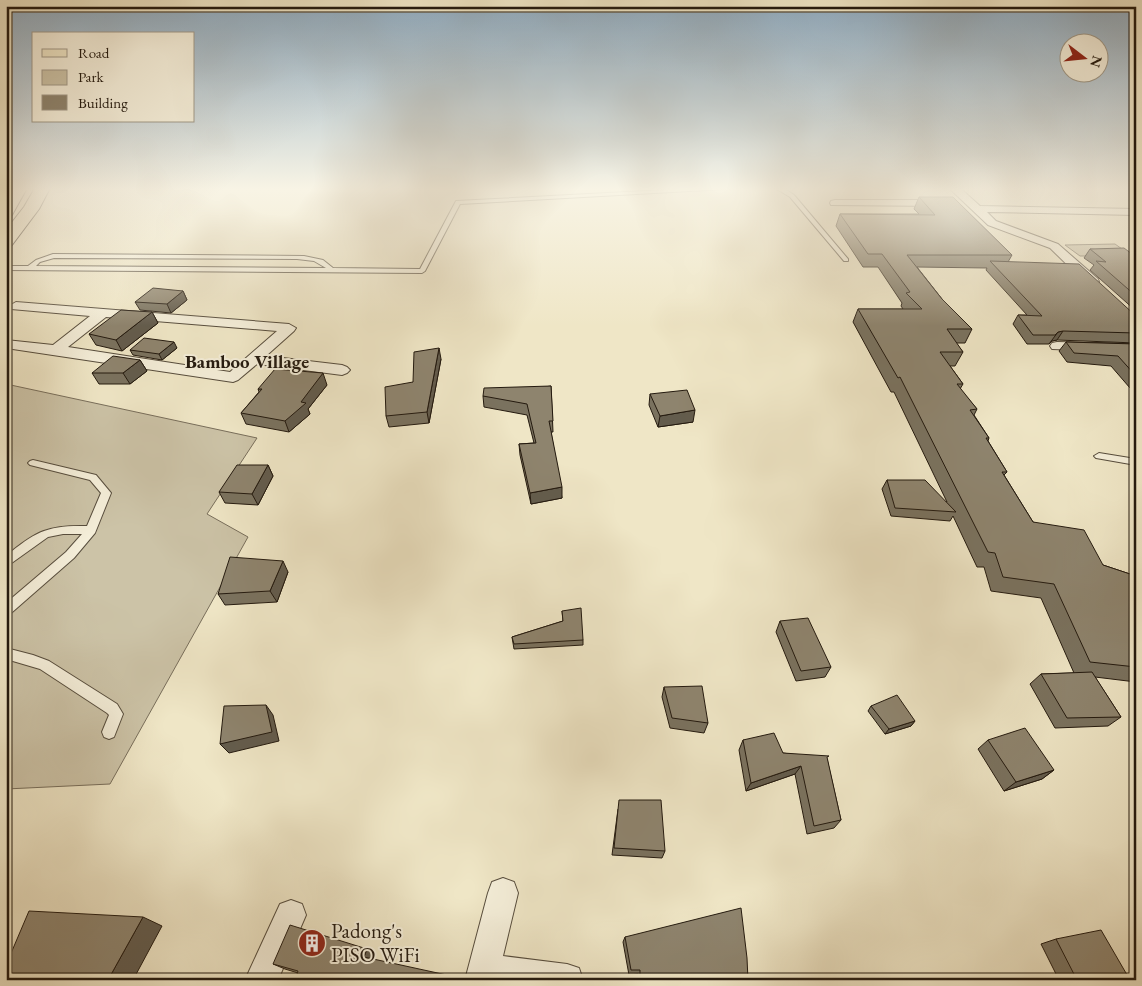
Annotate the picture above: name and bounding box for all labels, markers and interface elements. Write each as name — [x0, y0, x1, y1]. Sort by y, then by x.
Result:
legend — [32, 32, 195, 122]
north arrow — [1060, 32, 1110, 82]
text: Road — [78, 43, 110, 62]
text: N — [1086, 54, 1107, 70]
text: Park — [78, 67, 105, 86]
text: Building — [78, 93, 128, 112]
district label: Bamboo Village — [185, 349, 309, 374]
place label: Padong's PISO WiFi — [331, 917, 420, 968]
building icon: Padong's PISO WiFi — [297, 928, 327, 958]

